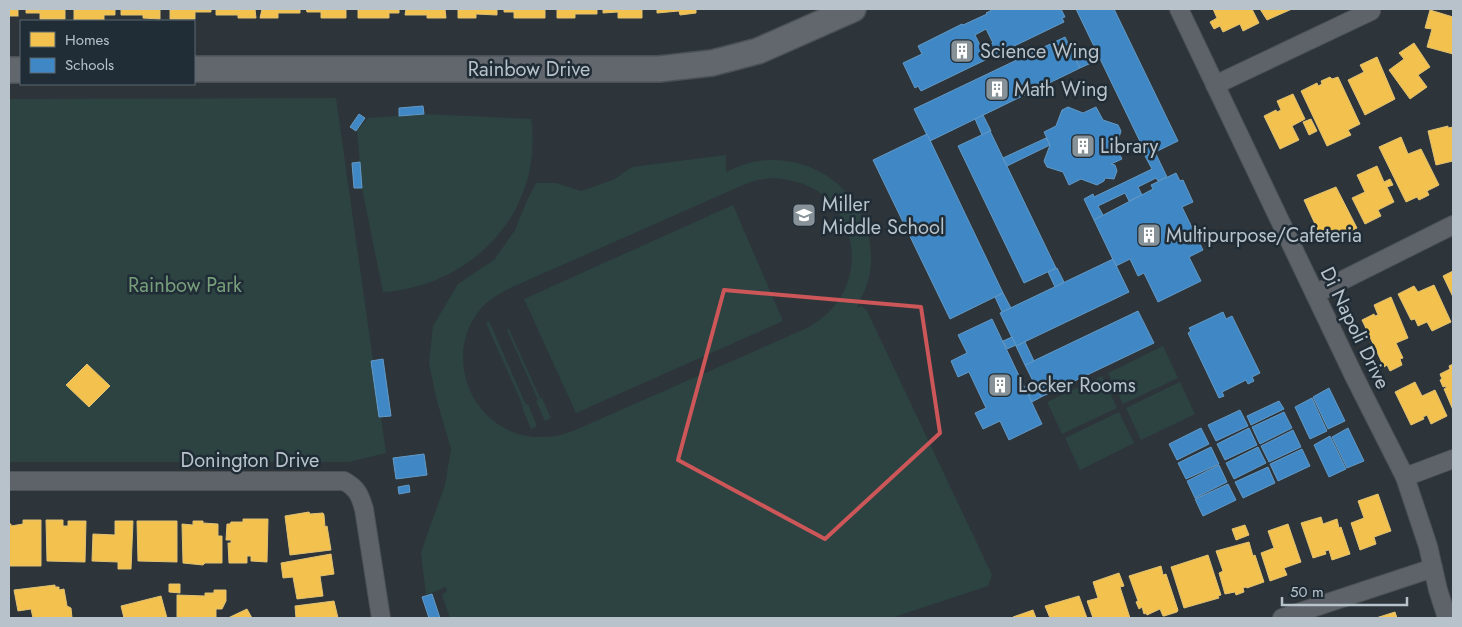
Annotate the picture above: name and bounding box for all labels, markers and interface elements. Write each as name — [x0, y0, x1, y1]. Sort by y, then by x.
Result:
legend — [20, 20, 195, 85]
text: Homes — [65, 29, 109, 51]
place label: Science Wing — [980, 37, 1099, 66]
building icon: Science Wing — [949, 38, 975, 64]
text: Schools — [65, 54, 114, 76]
street label: Rainbow Drive — [468, 55, 590, 84]
place label: Math Wing — [1014, 75, 1108, 104]
building icon: Math Wing — [984, 76, 1010, 102]
place label: Library — [1100, 132, 1159, 161]
building icon: Library — [1070, 133, 1096, 159]
place label: Miller Middle School — [822, 190, 945, 242]
school or university icon: Miller Middle School — [791, 202, 817, 228]
place label: Multipurpose/Cafeteria — [1166, 221, 1362, 250]
building icon: Multipurpose/Cafeteria — [1136, 222, 1162, 248]
street label: Di Napoli Drive — [1313, 262, 1397, 394]
park label: Rainbow Park — [128, 271, 242, 300]
place label: Locker Rooms — [1018, 371, 1136, 400]
building icon: Locker Rooms — [987, 372, 1013, 398]
street label: Donington Drive — [181, 446, 319, 475]
scale bar — [1282, 574, 1407, 606]
text: 50 m — [1290, 581, 1324, 603]

